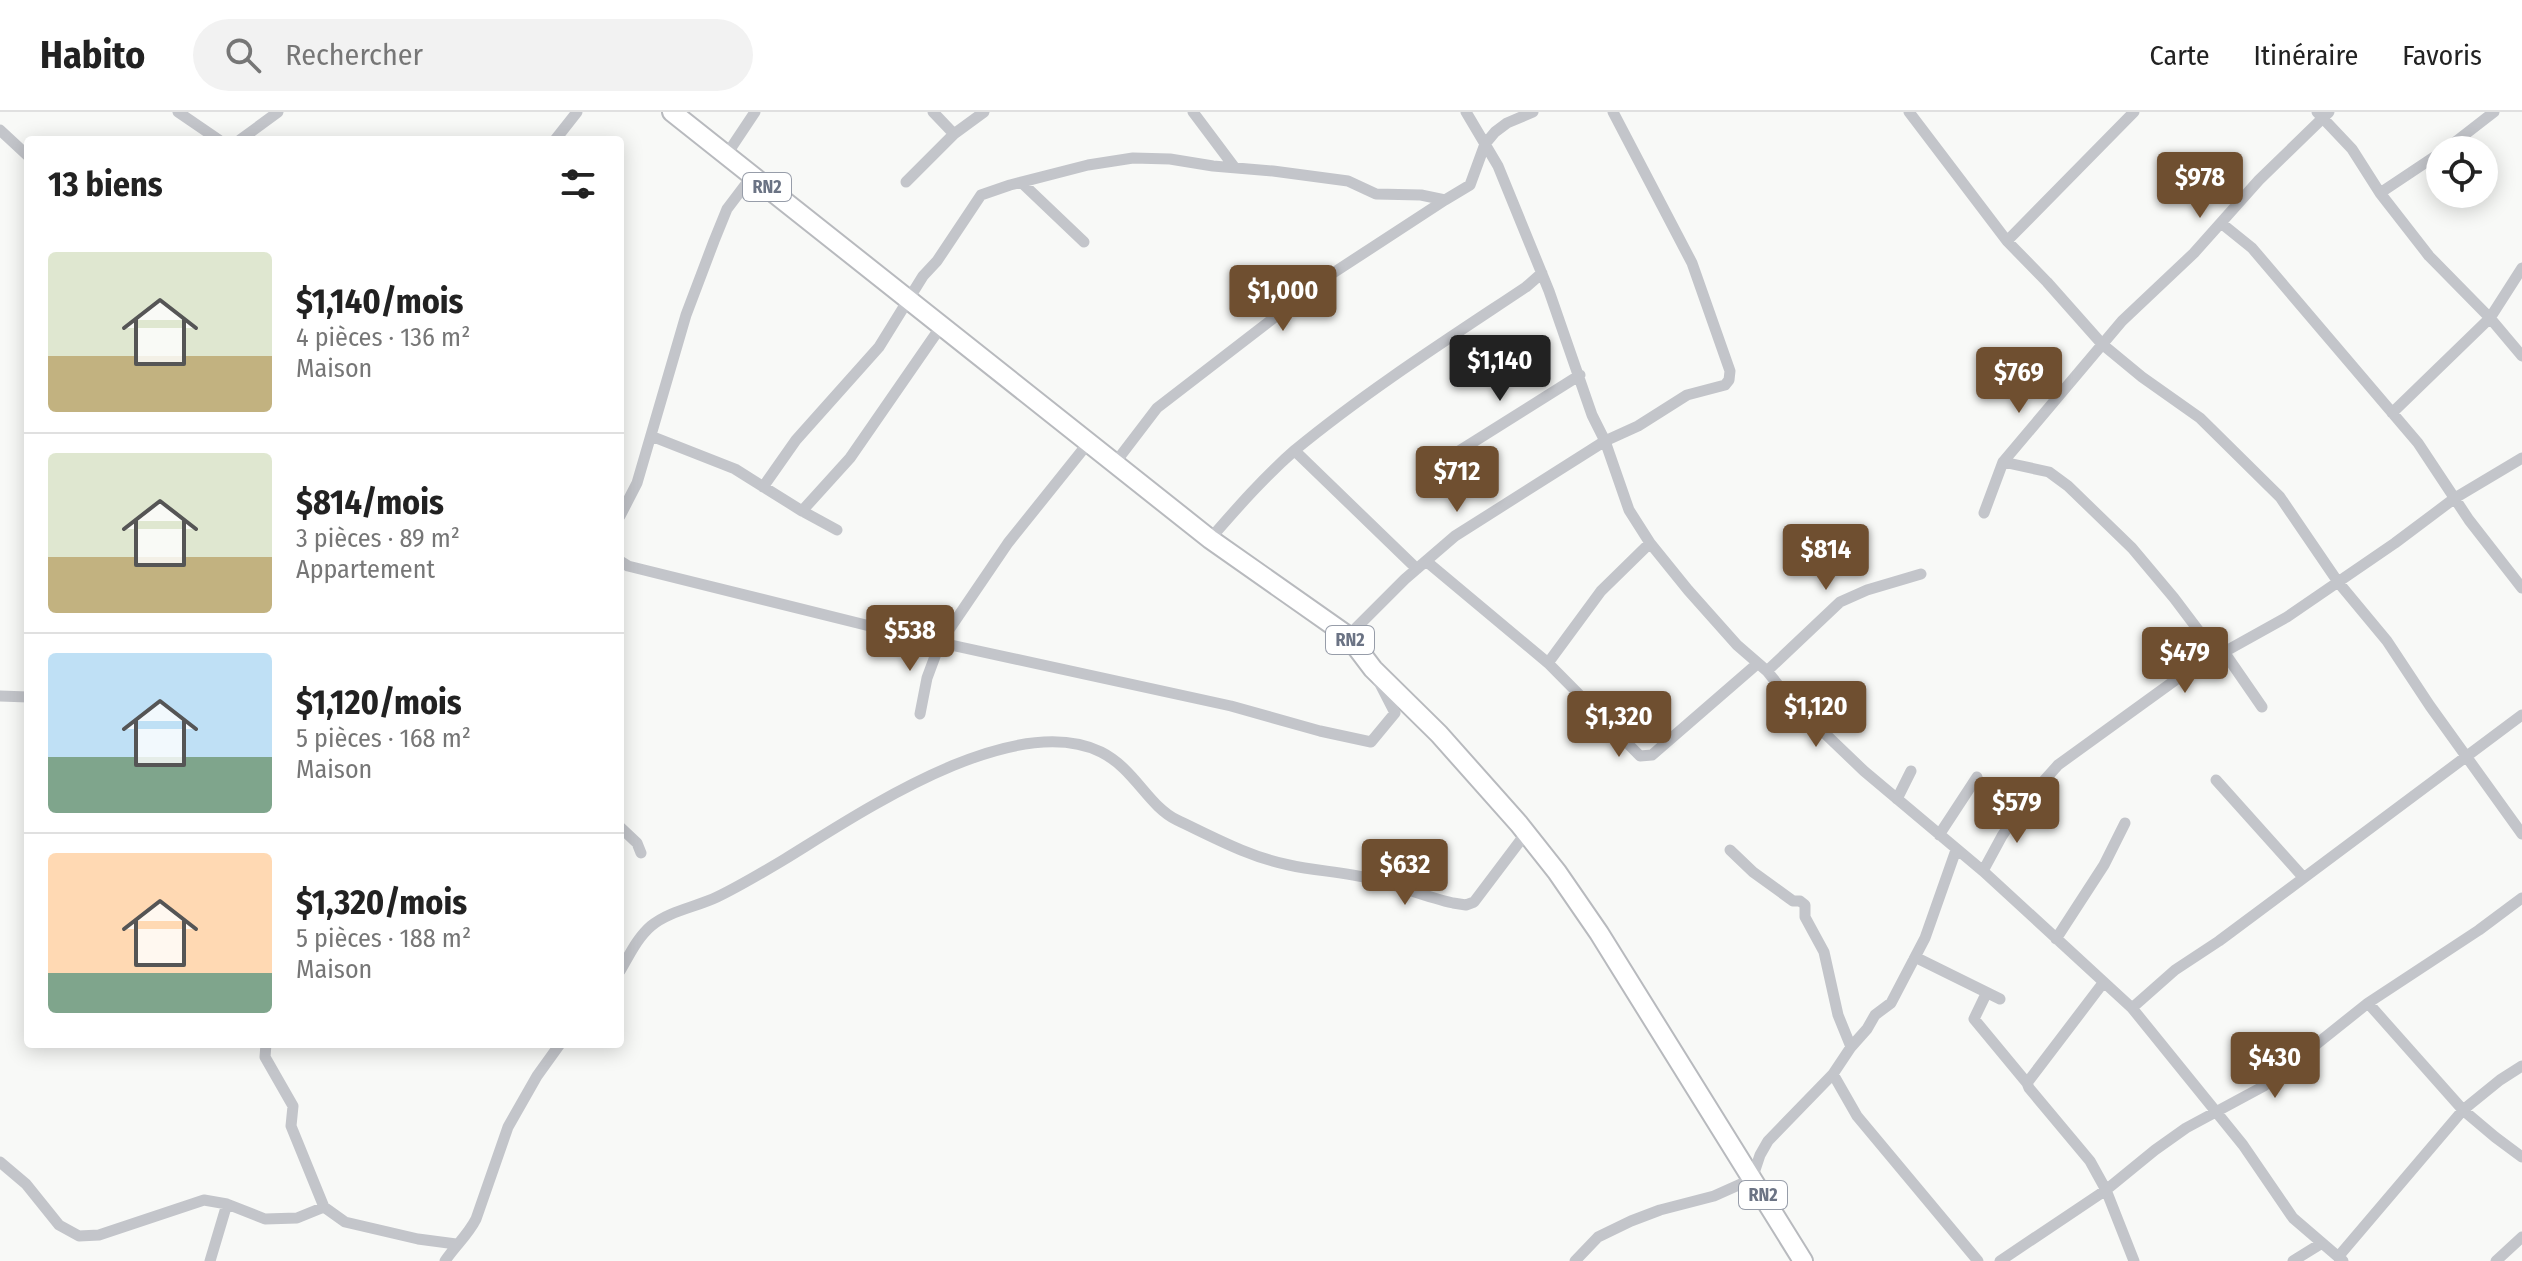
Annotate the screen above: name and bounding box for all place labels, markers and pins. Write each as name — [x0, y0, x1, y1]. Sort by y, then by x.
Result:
pin: $978 — [2153, 152, 2247, 220]
pin: $1,000 — [1218, 265, 1348, 333]
pin: $1,140 — [1435, 335, 1565, 403]
pin: $769 — [1972, 347, 2066, 415]
pin: $712 — [1410, 446, 1504, 514]
pin: $814 — [1779, 524, 1873, 592]
pin: $538 — [863, 605, 957, 673]
pin: $479 — [2138, 627, 2232, 695]
pin: $1,120 — [1751, 681, 1881, 749]
pin: $1,320 — [1554, 691, 1684, 759]
pin: $579 — [1970, 777, 2064, 845]
pin: $632 — [1358, 839, 1452, 907]
pin: $430 — [2228, 1032, 2322, 1100]

